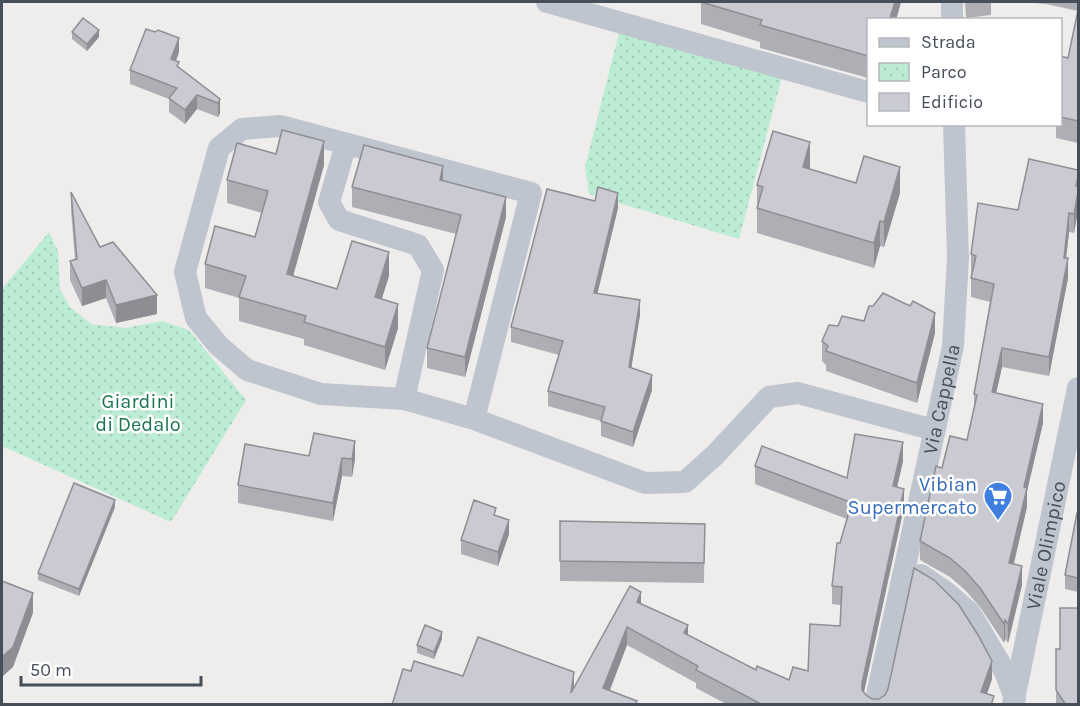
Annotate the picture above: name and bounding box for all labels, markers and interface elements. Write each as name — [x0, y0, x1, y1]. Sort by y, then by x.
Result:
legend — [867, 18, 1062, 126]
text: Strada — [921, 31, 976, 53]
text: Parco — [921, 61, 967, 83]
text: Edificio — [921, 91, 983, 113]
street label: Via Cappella — [918, 342, 965, 456]
park label: Giardini di Dedalo — [95, 390, 181, 436]
place label: Vibian Supermercato — [848, 473, 977, 519]
street label: Viale Olimpico — [1021, 479, 1070, 612]
supermarket icon: Vibian Supermercato — [982, 480, 1014, 522]
scale bar — [21, 649, 201, 687]
text: 50 m — [30, 659, 72, 681]

